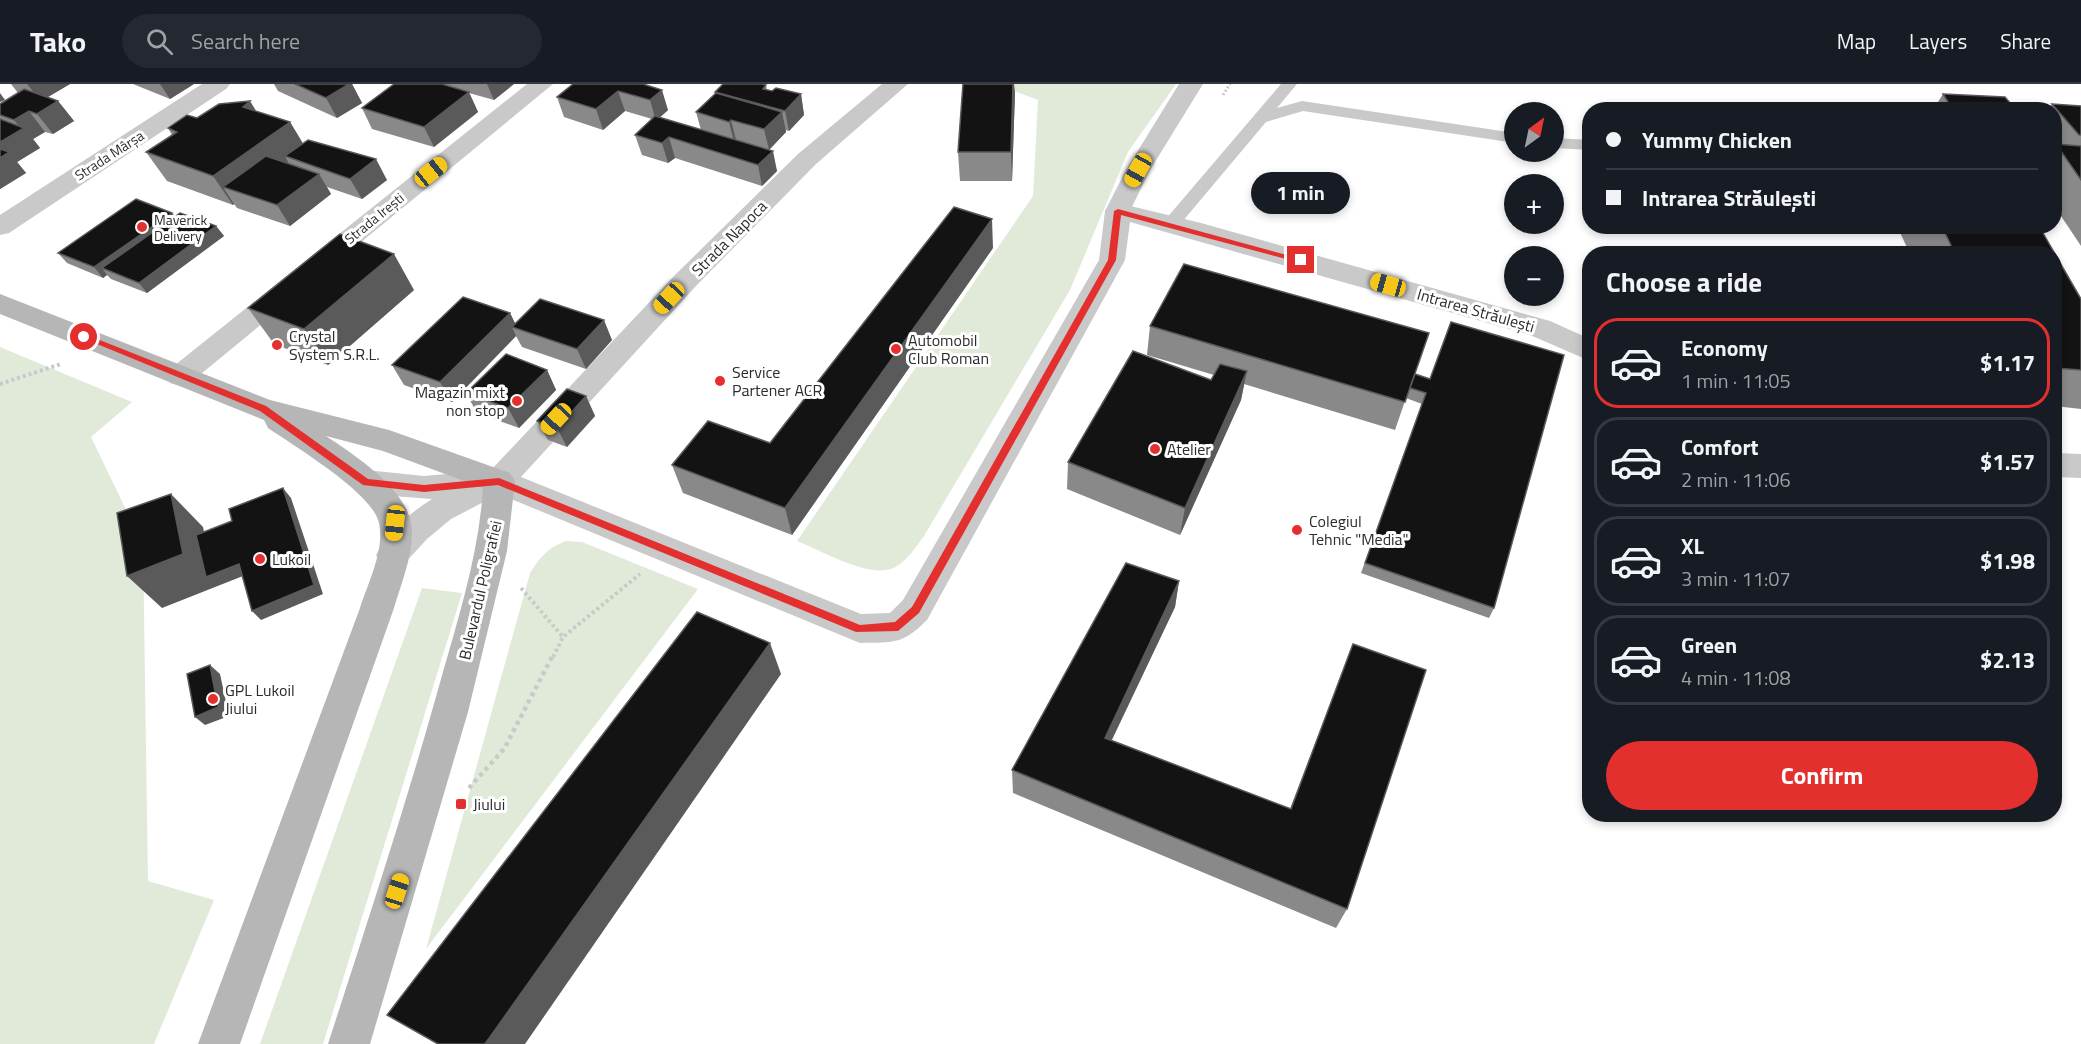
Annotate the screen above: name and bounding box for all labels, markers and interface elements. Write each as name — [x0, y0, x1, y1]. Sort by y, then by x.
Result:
search box — [122, 14, 542, 68]
text: Tako — [30, 20, 86, 63]
text: Search here — [191, 24, 300, 58]
icon: search — [143, 25, 176, 58]
text: Map — [1837, 25, 1876, 57]
text: Layers — [1909, 25, 1967, 57]
text: Share — [2000, 25, 2051, 57]
north arrow — [1504, 102, 1564, 162]
map controls — [1504, 102, 1564, 306]
text: Yummy Chicken — [1642, 123, 1792, 157]
street label: Strada Mârșa — [70, 125, 148, 185]
car — [1121, 150, 1155, 190]
car — [411, 154, 451, 190]
callout: 1 min — [1252, 173, 1350, 215]
button: + — [1504, 174, 1564, 234]
text: 1 min — [1276, 177, 1325, 208]
text: Intrarea Străulești — [1642, 181, 1816, 215]
street label: Strada Irești — [340, 187, 408, 249]
street label: Strada Napoca — [686, 195, 772, 281]
place label: Maverick Delivery — [154, 209, 207, 246]
marker: Maverick Delivery — [135, 220, 149, 234]
route end — [1287, 246, 1314, 273]
button: − — [1504, 246, 1564, 306]
text: Choose a ride — [1606, 261, 1762, 302]
car — [1368, 271, 1408, 299]
car — [650, 279, 688, 317]
street label: Intrarea Străulești — [1414, 282, 1538, 338]
route start — [70, 323, 97, 350]
place label: Crystal System S.R.L. — [289, 324, 380, 366]
place label: Automobil Club Roman — [908, 328, 989, 370]
text: Economy — [1681, 331, 1768, 365]
icon: car — [1609, 336, 1663, 390]
marker: Crystal System S.R.L. — [270, 338, 284, 352]
marker: Automobil Club Roman — [889, 342, 903, 356]
text: $1.17 — [1980, 346, 2035, 380]
place label: Service Partener ACR — [732, 360, 822, 402]
text: 1 min · 11:05 — [1681, 365, 1791, 396]
marker: Service Partener ACR — [713, 374, 727, 388]
place label: Magazin mixt non stop — [415, 380, 505, 422]
marker: Magazin mixt non stop — [510, 394, 524, 408]
car — [537, 400, 575, 438]
text: Comfort — [1681, 430, 1759, 464]
icon: car — [1609, 435, 1663, 489]
place label: Atelier — [1167, 437, 1211, 461]
marker: Atelier — [1148, 442, 1162, 456]
text: $1.57 — [1980, 445, 2035, 479]
text: 2 min · 11:06 — [1681, 464, 1791, 495]
car — [384, 504, 406, 542]
place label: Colegiul Tehnic "Media" — [1309, 509, 1409, 551]
street label: Bulevardul Poligrafiei — [452, 518, 508, 662]
marker: Colegiul Tehnic "Media" — [1290, 523, 1304, 537]
text: XL — [1681, 529, 1704, 563]
icon: car — [1609, 534, 1663, 588]
text: $1.98 — [1980, 544, 2035, 578]
place label: Lukoil — [272, 547, 311, 571]
marker: Lukoil — [253, 552, 267, 566]
text: 3 min · 11:07 — [1681, 563, 1791, 594]
text: Green — [1681, 628, 1737, 662]
icon: car — [1609, 633, 1663, 687]
text: $2.13 — [1980, 643, 2035, 677]
text: 4 min · 11:08 — [1681, 662, 1791, 693]
place label: GPL Lukoil Jiului — [225, 678, 295, 720]
marker: GPL Lukoil Jiului — [206, 692, 220, 706]
button: Confirm — [1606, 741, 2038, 810]
place label: Jiului — [473, 792, 505, 816]
marker: Jiului — [454, 797, 468, 811]
car — [383, 871, 411, 911]

